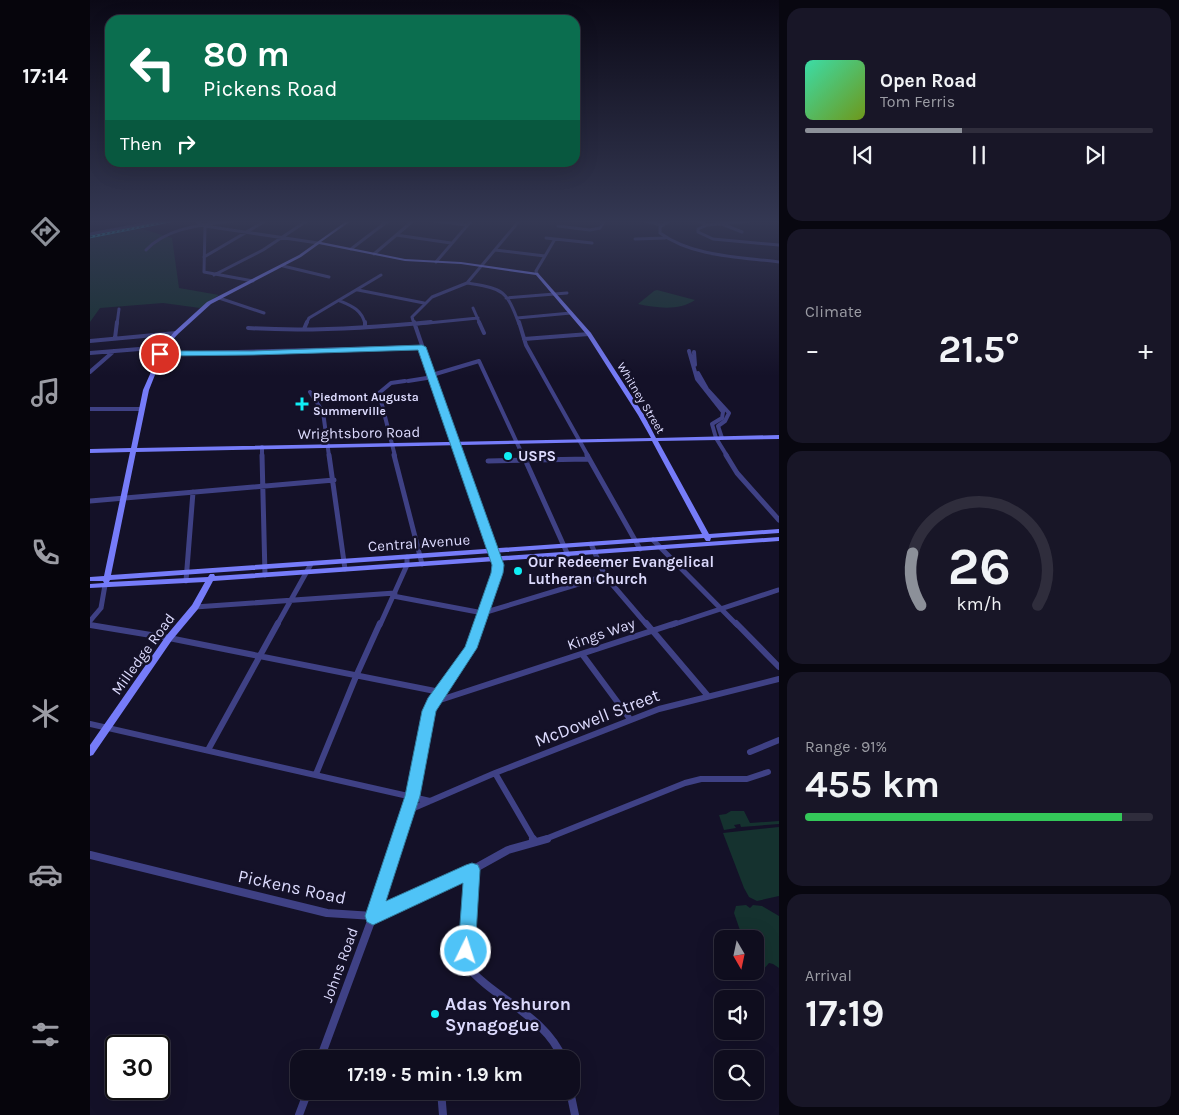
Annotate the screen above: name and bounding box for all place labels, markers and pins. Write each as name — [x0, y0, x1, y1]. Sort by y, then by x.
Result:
pin — [139, 333, 181, 375]
place label: Piedmont Augusta Summerville — [313, 390, 419, 418]
marker: Piedmont Augusta Summerville — [295, 397, 309, 411]
place label: USPS — [518, 447, 556, 465]
marker: USPS — [502, 450, 514, 462]
place label: Our Redeemer Evangelical Lutheran Church — [528, 553, 714, 588]
marker: Our Redeemer Evangelical Lutheran Church — [512, 565, 524, 577]
place label: Adas Yeshuron Synagogue — [445, 993, 571, 1036]
marker: Adas Yeshuron Synagogue — [429, 1008, 441, 1020]

